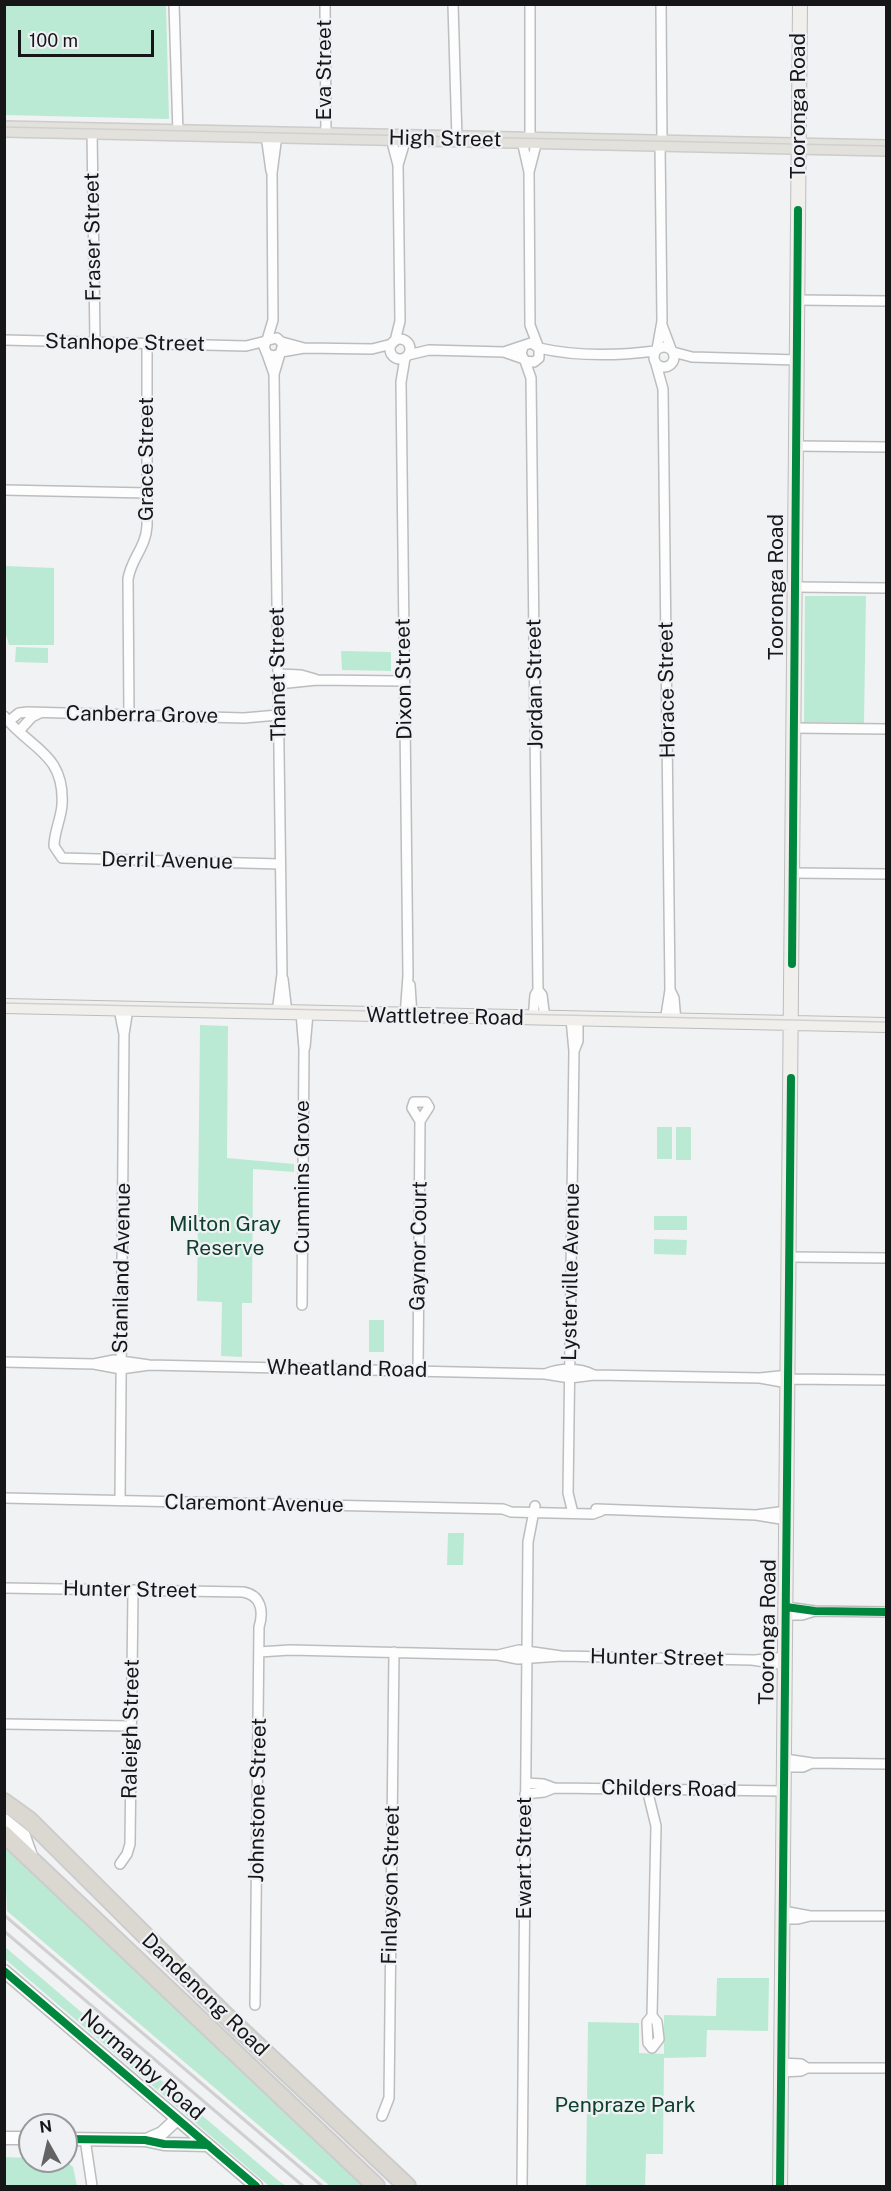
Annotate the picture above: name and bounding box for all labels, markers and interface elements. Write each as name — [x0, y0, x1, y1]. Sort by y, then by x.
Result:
scale bar — [21, 18, 158, 56]
street label: Eva Street — [312, 19, 338, 121]
text: 100 m — [29, 30, 78, 51]
street label: Tooronga Road — [786, 33, 812, 179]
street label: High Street — [388, 125, 502, 153]
street label: Fraser Street — [79, 172, 107, 302]
street label: Stanhope Street — [45, 329, 205, 357]
street label: Grace Street — [134, 397, 160, 521]
street label: Tooronga Road — [764, 514, 790, 660]
street label: Thanet Street — [264, 607, 292, 741]
street label: Dixon Street — [390, 618, 418, 740]
street label: Jordan Street — [521, 618, 549, 750]
street label: Horace Street — [653, 621, 681, 759]
street label: Canberra Grove — [65, 701, 219, 729]
street label: Derril Avenue — [101, 847, 233, 875]
street label: Wattletree Road — [366, 1003, 524, 1031]
street label: Cummins Grove — [290, 1100, 316, 1254]
street label: Gaynor Court — [405, 1181, 433, 1311]
street label: Staniland Avenue — [108, 1183, 136, 1353]
street label: Lysterville Avenue — [557, 1183, 585, 1361]
park label: Milton Gray Reserve — [169, 1212, 281, 1262]
street label: Wheatland Road — [267, 1355, 427, 1383]
street label: Claremont Avenue — [164, 1490, 344, 1518]
street label: Tooronga Road — [754, 1559, 782, 1705]
street label: Hunter Street — [63, 1576, 197, 1604]
street label: Hunter Street — [590, 1644, 724, 1672]
street label: Raleigh Street — [117, 1659, 145, 1799]
street label: Johnstone Street — [244, 1717, 272, 1883]
street label: Childers Road — [601, 1775, 737, 1803]
street label: Ewart Street — [512, 1797, 538, 1919]
street label: Finlayson Street — [377, 1805, 405, 1965]
street label: Dandenong Road — [136, 1928, 274, 2062]
street label: Normanby Road — [75, 2004, 209, 2126]
park label: Penpraze Park — [555, 2093, 695, 2119]
north arrow — [18, 2113, 78, 2173]
text: N — [38, 2116, 53, 2137]

